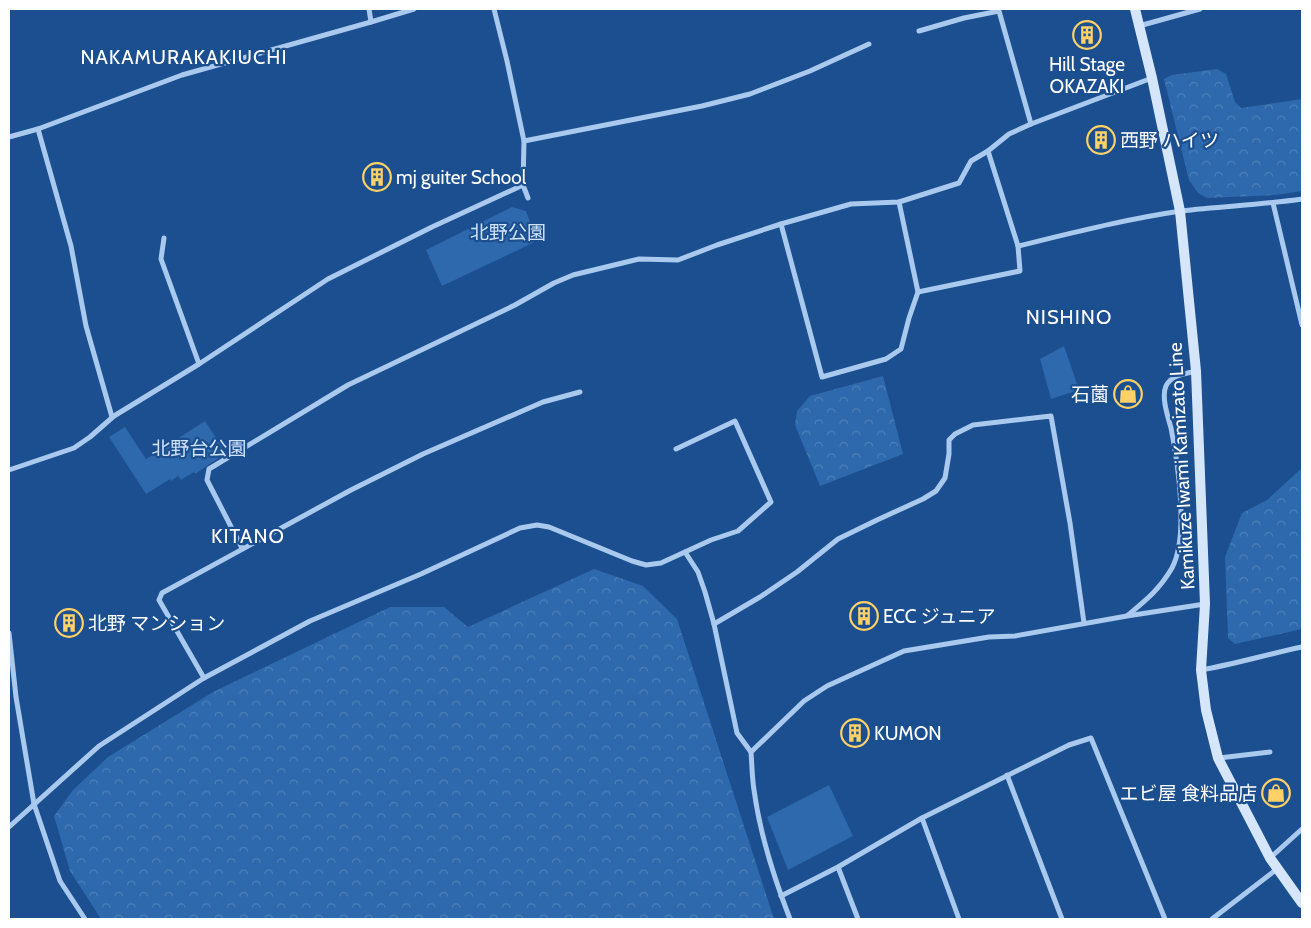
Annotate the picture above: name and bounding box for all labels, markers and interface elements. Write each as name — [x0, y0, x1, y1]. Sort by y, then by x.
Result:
building icon: Hill Stage OKAZAKI — [1072, 20, 1102, 50]
district label: NAKAMURAKAKIUCHI — [80, 45, 288, 69]
place label: Hill Stage OKAZAKI — [1049, 53, 1125, 98]
building icon: 西野 ハイツ — [1086, 125, 1116, 155]
place label: 西野 ハイツ — [1120, 129, 1219, 152]
building icon: mj guiter School — [362, 162, 392, 192]
place label: mj guiter School — [396, 166, 527, 189]
park label: 北野公園 — [470, 221, 546, 244]
district label: NISHINO — [1026, 305, 1112, 329]
street label: Kamikuze Iwami Kamizato Line — [1164, 341, 1199, 590]
shop icon: 石薗 — [1113, 379, 1143, 409]
place label: 石薗 — [1071, 383, 1109, 406]
park label: 北野台公園 — [151, 437, 247, 460]
district label: KITANO — [211, 524, 285, 548]
building icon: ECC ジュニア — [849, 601, 879, 631]
place label: ECC ジュニア — [883, 605, 995, 628]
building icon: 北野 マンション — [54, 608, 84, 638]
place label: 北野 マンション — [88, 612, 225, 635]
building icon: KUMON — [840, 718, 870, 748]
place label: KUMON — [874, 722, 942, 745]
shop icon: エビ屋 食料品店 — [1261, 778, 1291, 808]
place label: エビ屋 食料品店 — [1120, 782, 1257, 805]

